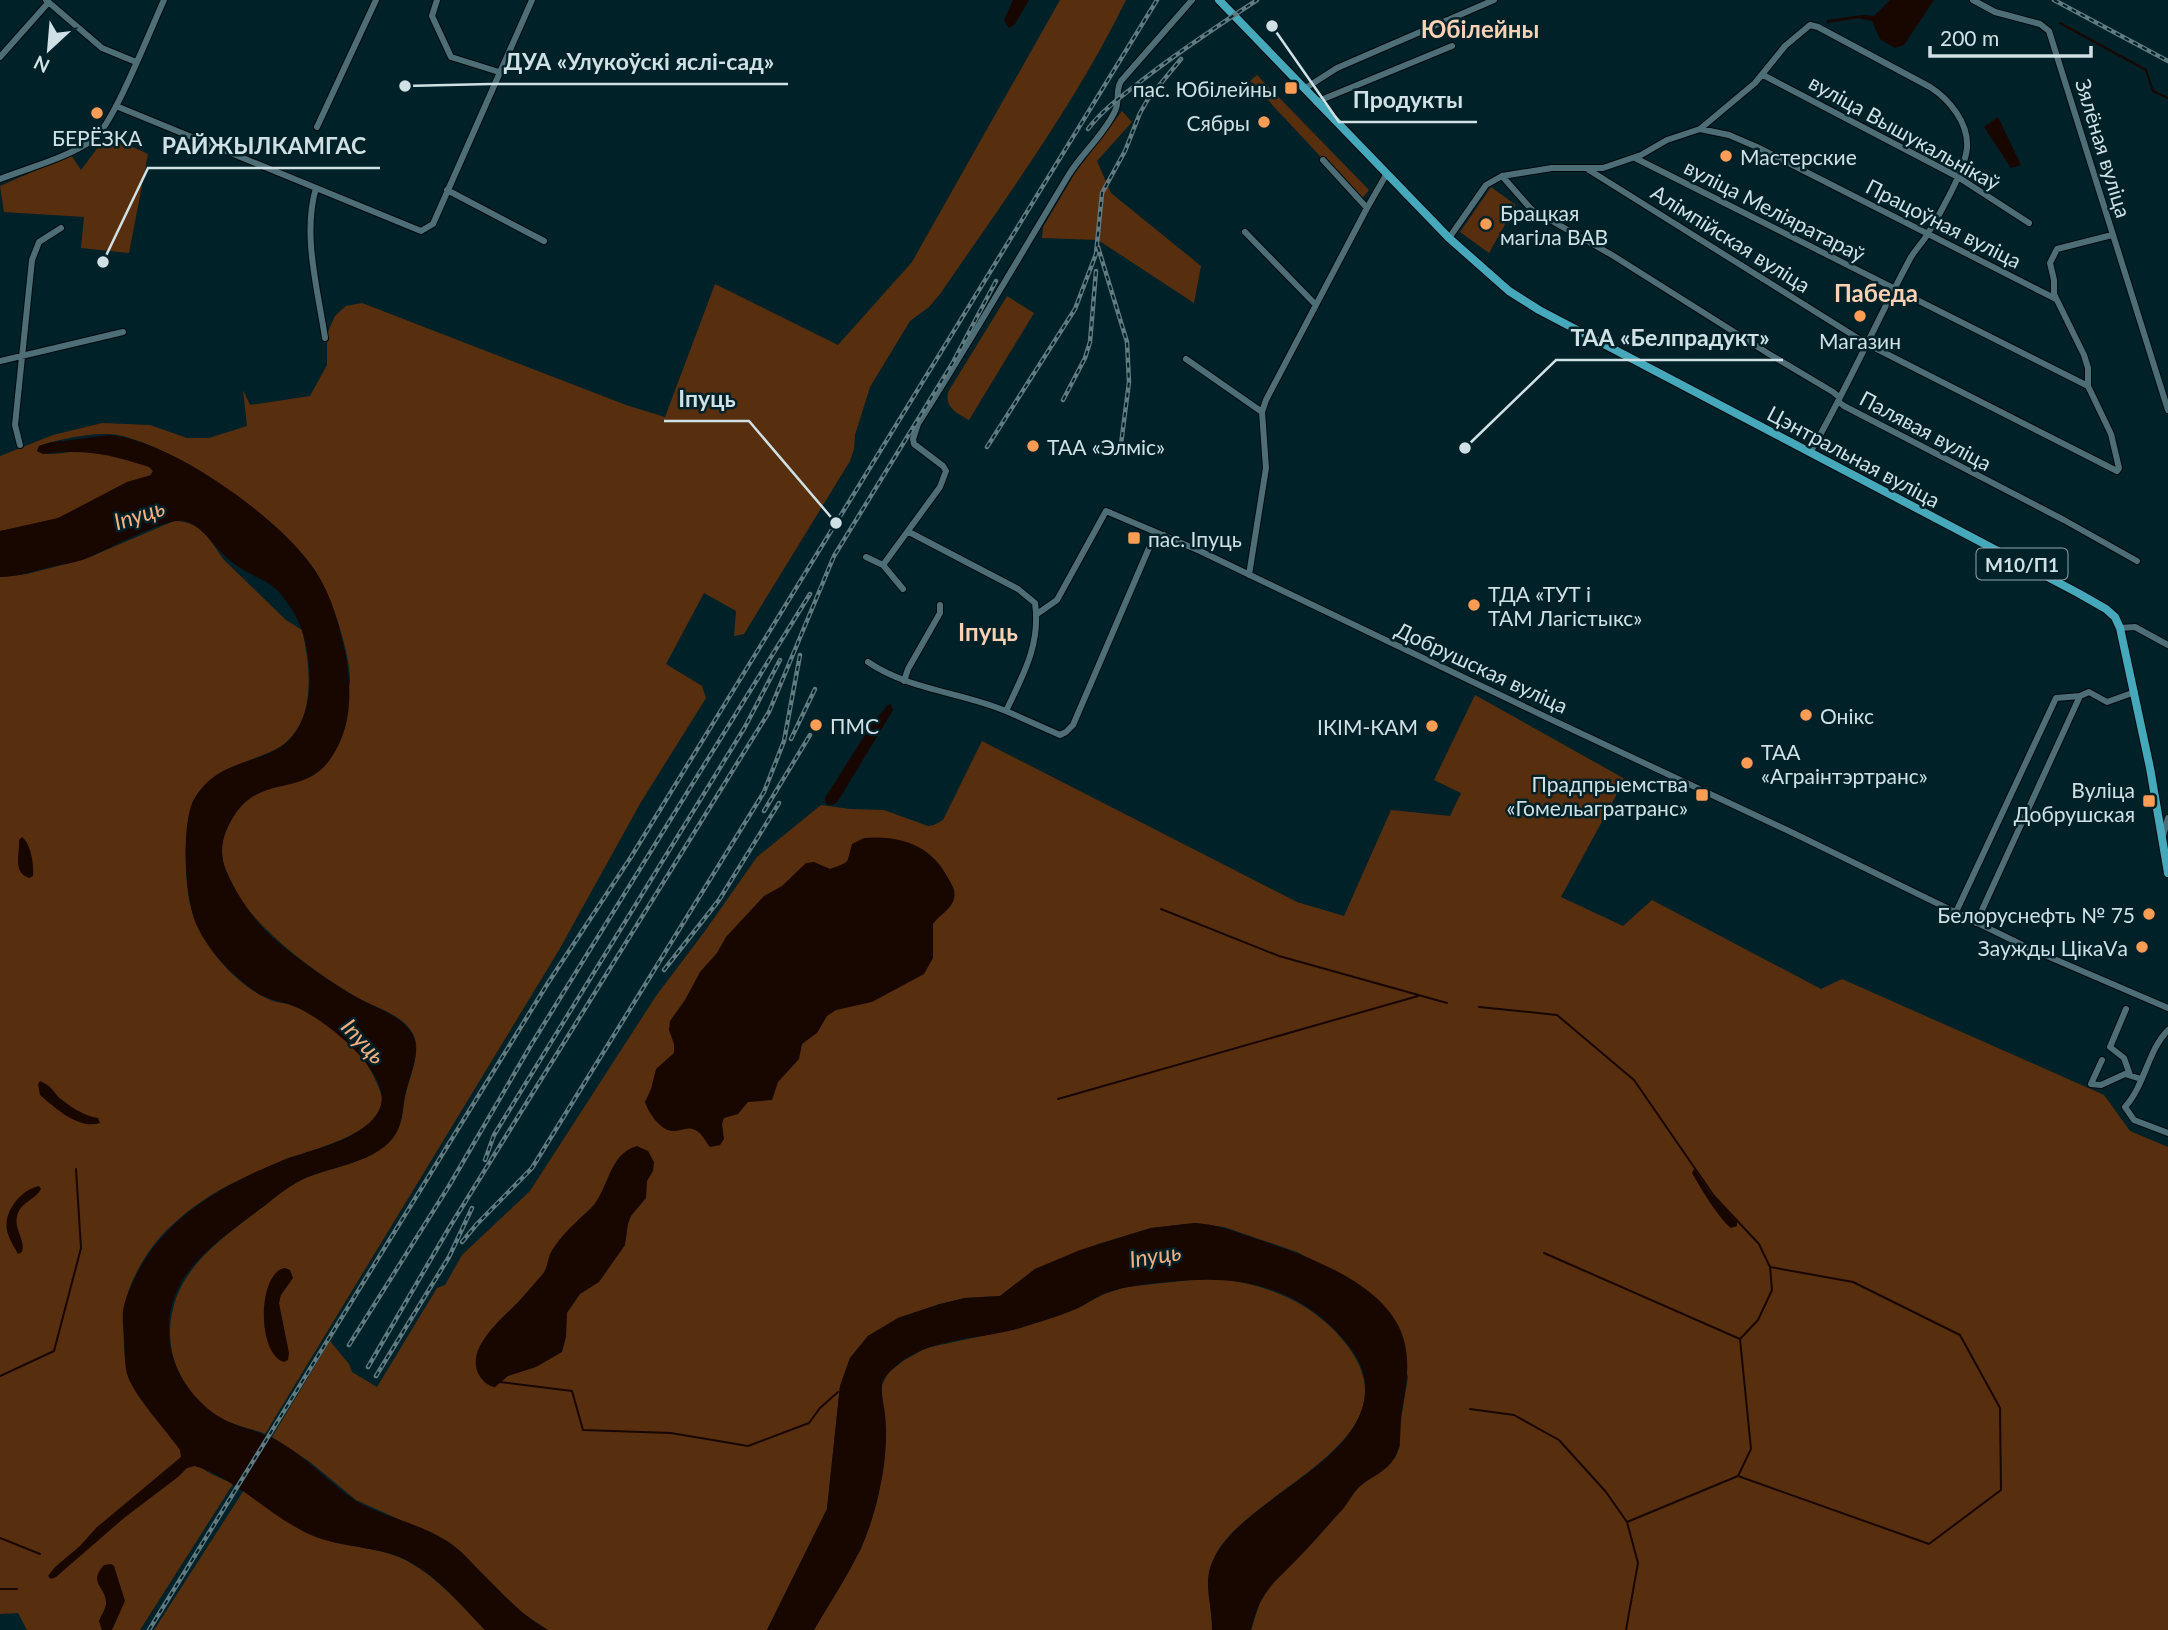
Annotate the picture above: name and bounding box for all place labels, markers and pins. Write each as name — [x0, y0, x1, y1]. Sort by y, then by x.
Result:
callout: ДУА «Улукоўскі яслі-сад» — [490, 40, 788, 84]
place label: пас. Юбілейны — [1133, 76, 1277, 101]
callout: Продукты — [1339, 78, 1477, 122]
marker: пас. Юбілейны — [1283, 80, 1299, 96]
marker: БЕРЁЗКА — [89, 105, 105, 121]
place label: Сябры — [1187, 110, 1250, 135]
marker: Сябры — [1256, 114, 1272, 130]
callout: РАЙЖЫЛКАМГАС — [148, 124, 380, 168]
place label: БЕРЁЗКА — [52, 125, 143, 150]
place label: Мастерские — [1740, 144, 1857, 169]
marker: Мастерские — [1718, 148, 1734, 164]
place label: Брацкая магіла ВАВ — [1500, 200, 1608, 249]
marker: Брацкая магіла ВАВ — [1478, 216, 1494, 232]
marker: Магазин — [1852, 308, 1868, 324]
callout: ТАА «Белпрадукт» — [1556, 316, 1783, 360]
place label: Магазин — [1819, 328, 1901, 353]
callout: Іпуць — [664, 377, 749, 421]
place label: ТАА «Элміс» — [1047, 434, 1165, 459]
marker: ТАА «Элміс» — [1025, 438, 1041, 454]
place label: пас. Іпуць — [1148, 526, 1242, 551]
marker: пас. Іпуць — [1126, 530, 1142, 546]
place label: ТДА «ТУТ і ТАМ Лагістыкс» — [1488, 581, 1642, 630]
marker: ТДА «ТУТ і ТАМ Лагістыкс» — [1466, 597, 1482, 613]
place label: Онікс — [1820, 703, 1874, 728]
marker: Онікс — [1798, 707, 1814, 723]
place label: ПМС — [830, 713, 879, 738]
place label: ІКІМ-КАМ — [1317, 714, 1418, 739]
marker: ПМС — [808, 717, 824, 733]
marker: ІКІМ-КАМ — [1424, 718, 1440, 734]
place label: ТАА «Аграінтэртранс» — [1761, 739, 1928, 788]
marker: ТАА «Аграінтэртранс» — [1739, 755, 1755, 771]
place label: Прадпрыемства «Гомельагратранс» — [1506, 771, 1688, 820]
place label: Вуліца Добрушская — [2014, 777, 2135, 826]
marker: Прадпрыемства «Гомельагратранс» — [1694, 787, 1710, 803]
marker: Вуліца Добрушская — [2141, 793, 2157, 809]
place label: Белоруснефть № 75 — [1937, 902, 2135, 927]
marker: Белоруснефть № 75 — [2141, 906, 2157, 922]
place label: Заужды ЦікаVа — [1978, 935, 2128, 960]
marker: Заужды ЦікаVа — [2134, 939, 2150, 955]

